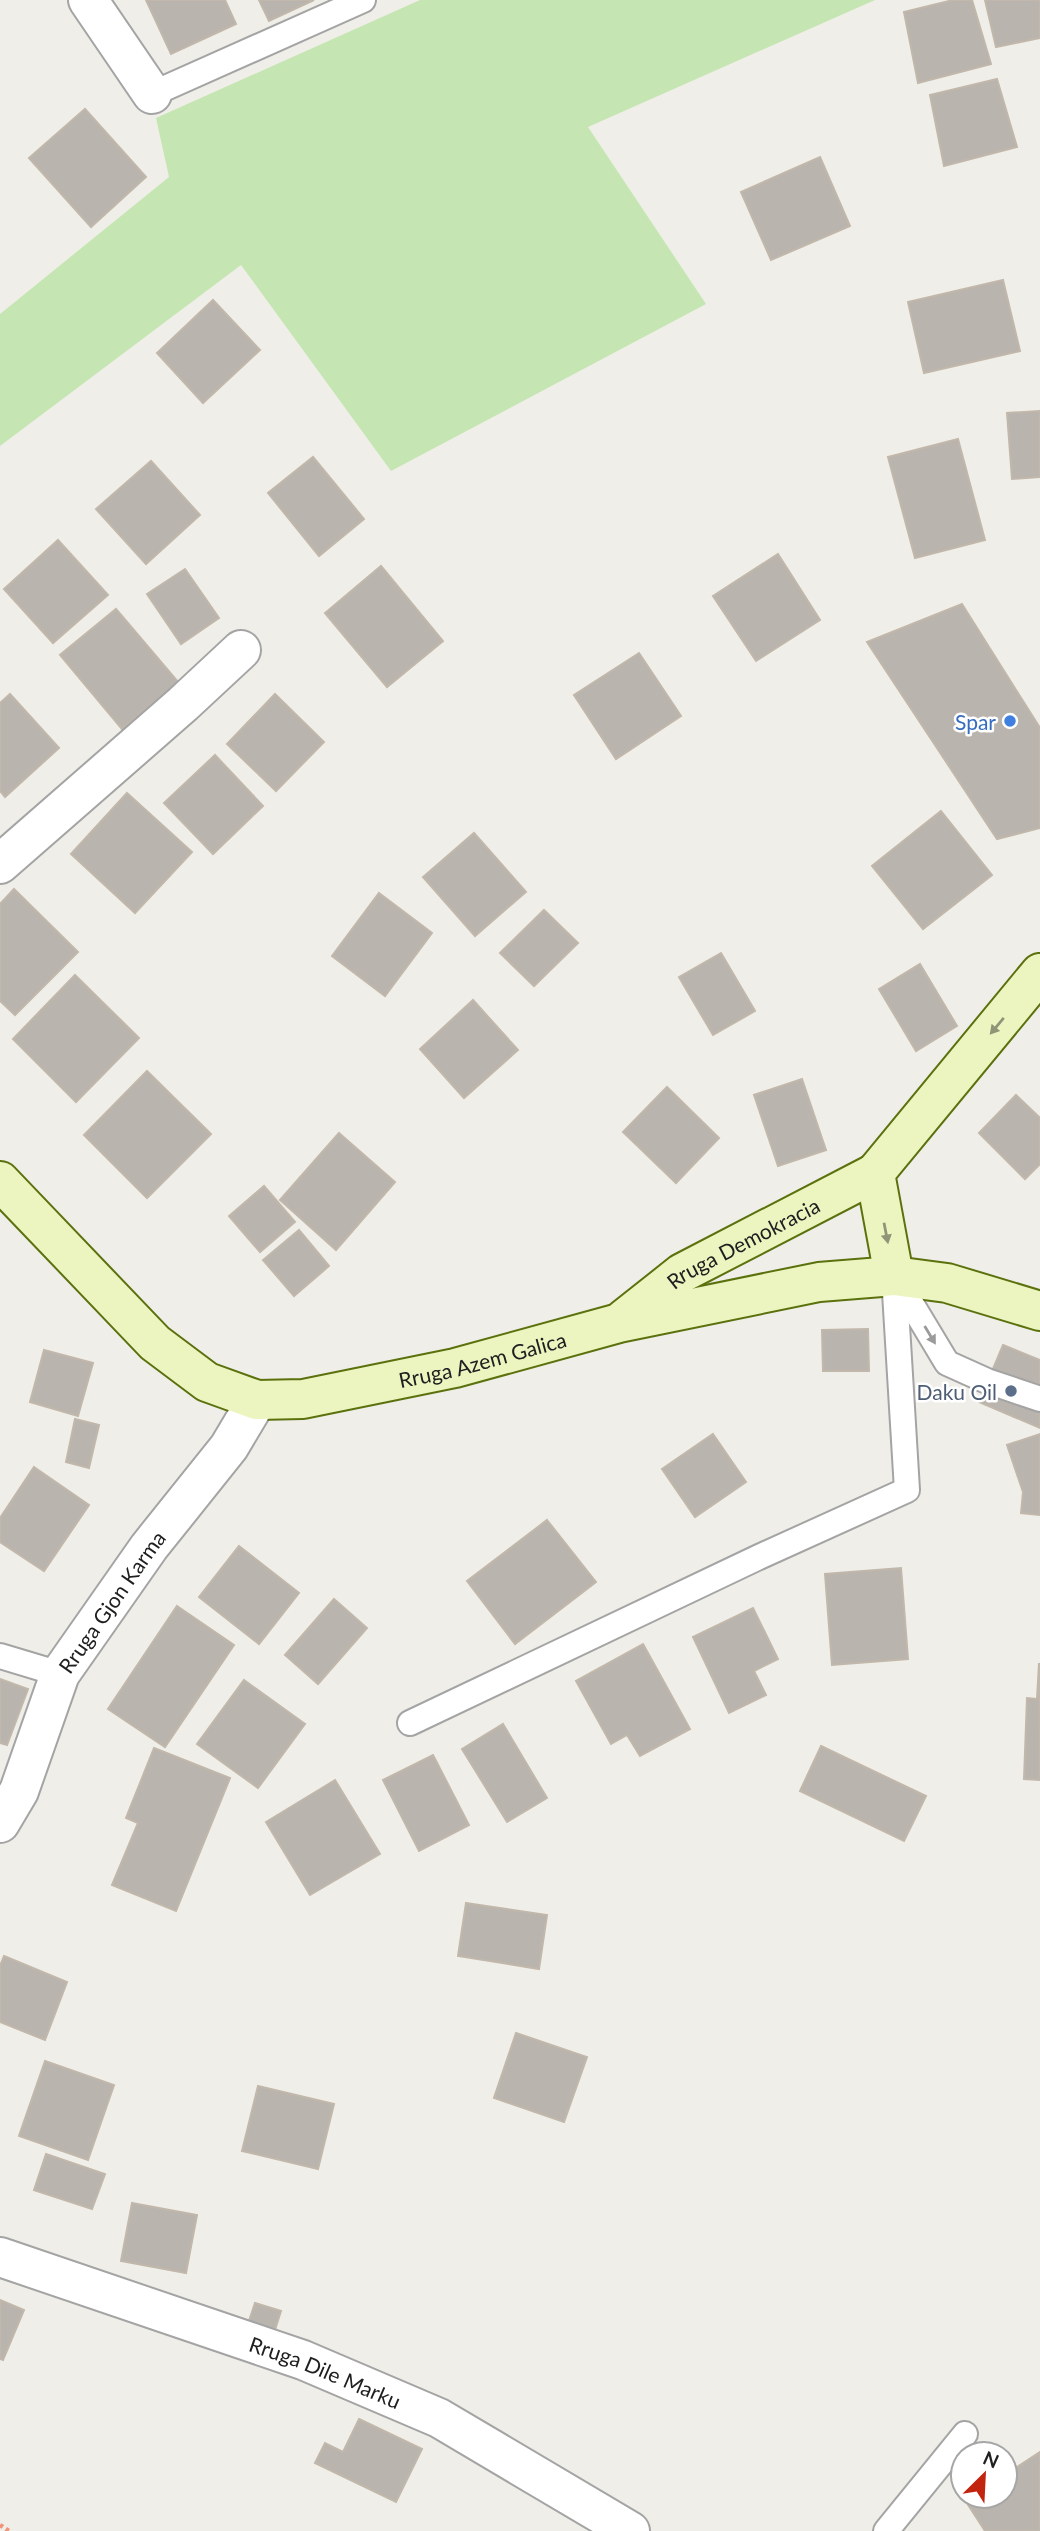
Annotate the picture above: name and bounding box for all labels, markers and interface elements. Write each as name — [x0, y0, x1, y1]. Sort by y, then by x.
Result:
place label: Spar — [955, 709, 996, 734]
marker: Spar — [1002, 713, 1018, 729]
one-way arrow — [990, 1017, 1005, 1034]
street label: Rruga Demokracia — [661, 1192, 823, 1293]
one-way arrow — [881, 1222, 892, 1244]
one-way arrow — [924, 1325, 936, 1344]
street label: Rruga Azem Galica — [396, 1326, 569, 1392]
place label: Daku Oil — [917, 1379, 997, 1404]
marker: Daku Oil — [1003, 1383, 1019, 1399]
street label: Rruga Gjon Karma — [52, 1525, 170, 1677]
street label: Rruga Dile Marku — [246, 2330, 405, 2413]
north arrow — [949, 2440, 1019, 2510]
text: N — [980, 2446, 1002, 2472]

